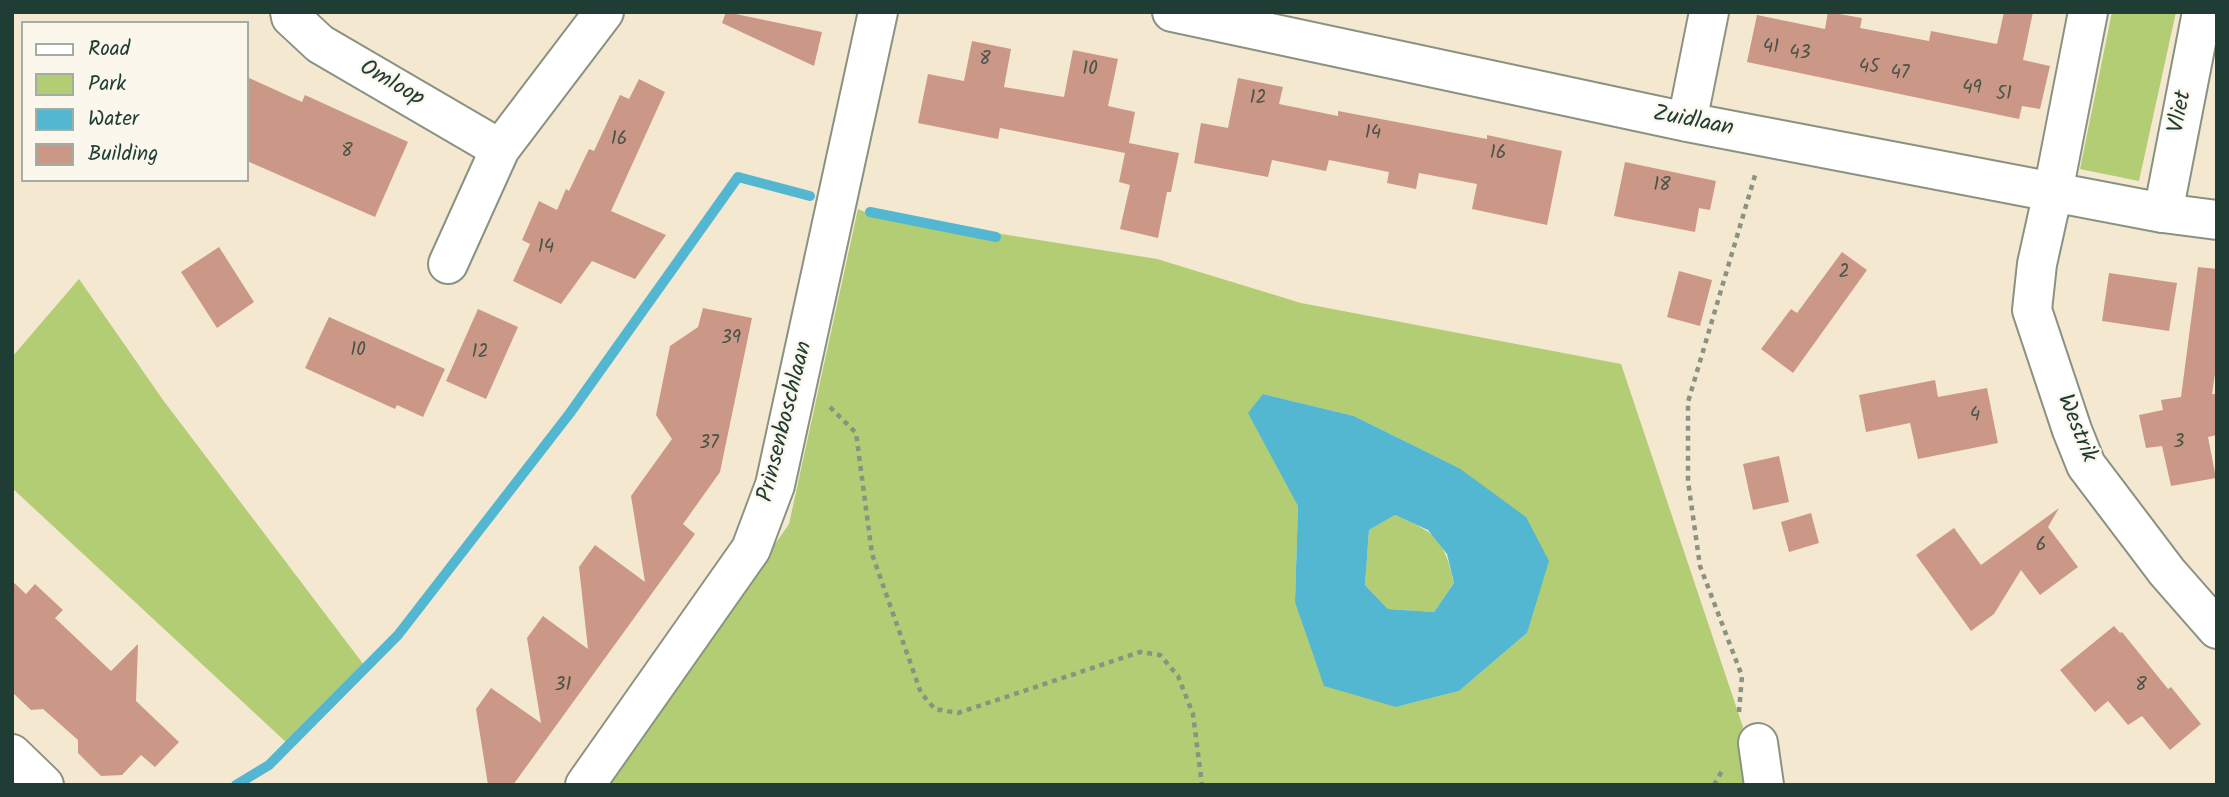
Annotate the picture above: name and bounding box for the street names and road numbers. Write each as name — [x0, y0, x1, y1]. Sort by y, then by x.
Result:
street label: Omloop — [354, 56, 428, 114]
street label: Vliet — [2164, 88, 2200, 136]
street label: Zuidlaan — [1650, 102, 1736, 144]
street label: Prinsenboschlaan — [754, 339, 820, 505]
street label: Westrik — [2049, 391, 2101, 467]

